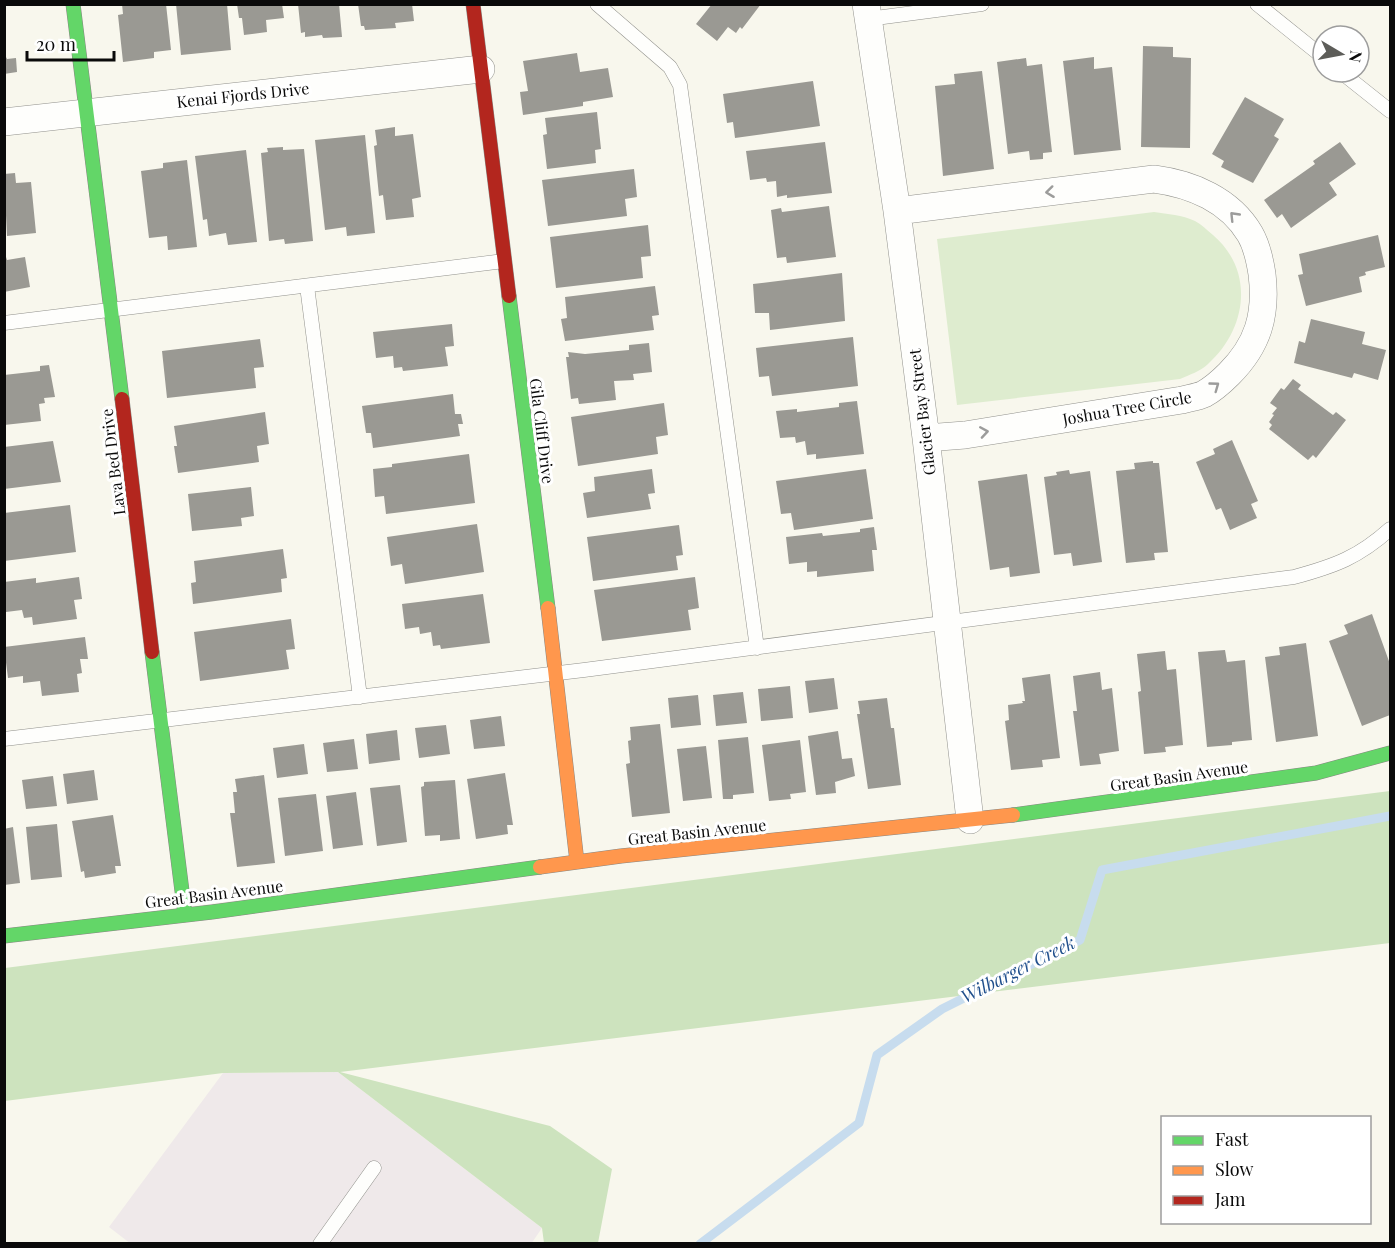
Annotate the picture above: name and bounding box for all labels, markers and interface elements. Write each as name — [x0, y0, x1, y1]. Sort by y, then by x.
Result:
scale bar — [27, 24, 114, 62]
north arrow — [1311, 24, 1371, 84]
text: 20 m — [36, 32, 76, 56]
text: N — [1345, 49, 1368, 65]
street label: Kenai Fjords Drive — [176, 77, 310, 112]
one-way arrow — [1046, 185, 1055, 197]
one-way arrow — [1230, 212, 1241, 222]
street label: Glacier Bay Street — [903, 347, 940, 477]
street label: Gila Cliff Drive — [526, 377, 559, 485]
one-way arrow — [1209, 382, 1220, 393]
street label: Joshua Tree Circle — [1060, 386, 1193, 429]
street label: Lava Bed Drive — [96, 408, 129, 517]
one-way arrow — [979, 426, 989, 438]
street label: Great Basin Avenue — [1109, 755, 1249, 796]
street label: Great Basin Avenue — [627, 814, 767, 849]
street label: Great Basin Avenue — [144, 875, 284, 912]
water label: Wilbarger Creek — [956, 930, 1079, 1008]
legend — [1161, 1116, 1371, 1224]
text: Fast — [1215, 1127, 1249, 1151]
text: Slow — [1215, 1157, 1253, 1181]
text: Jam — [1214, 1187, 1245, 1211]

